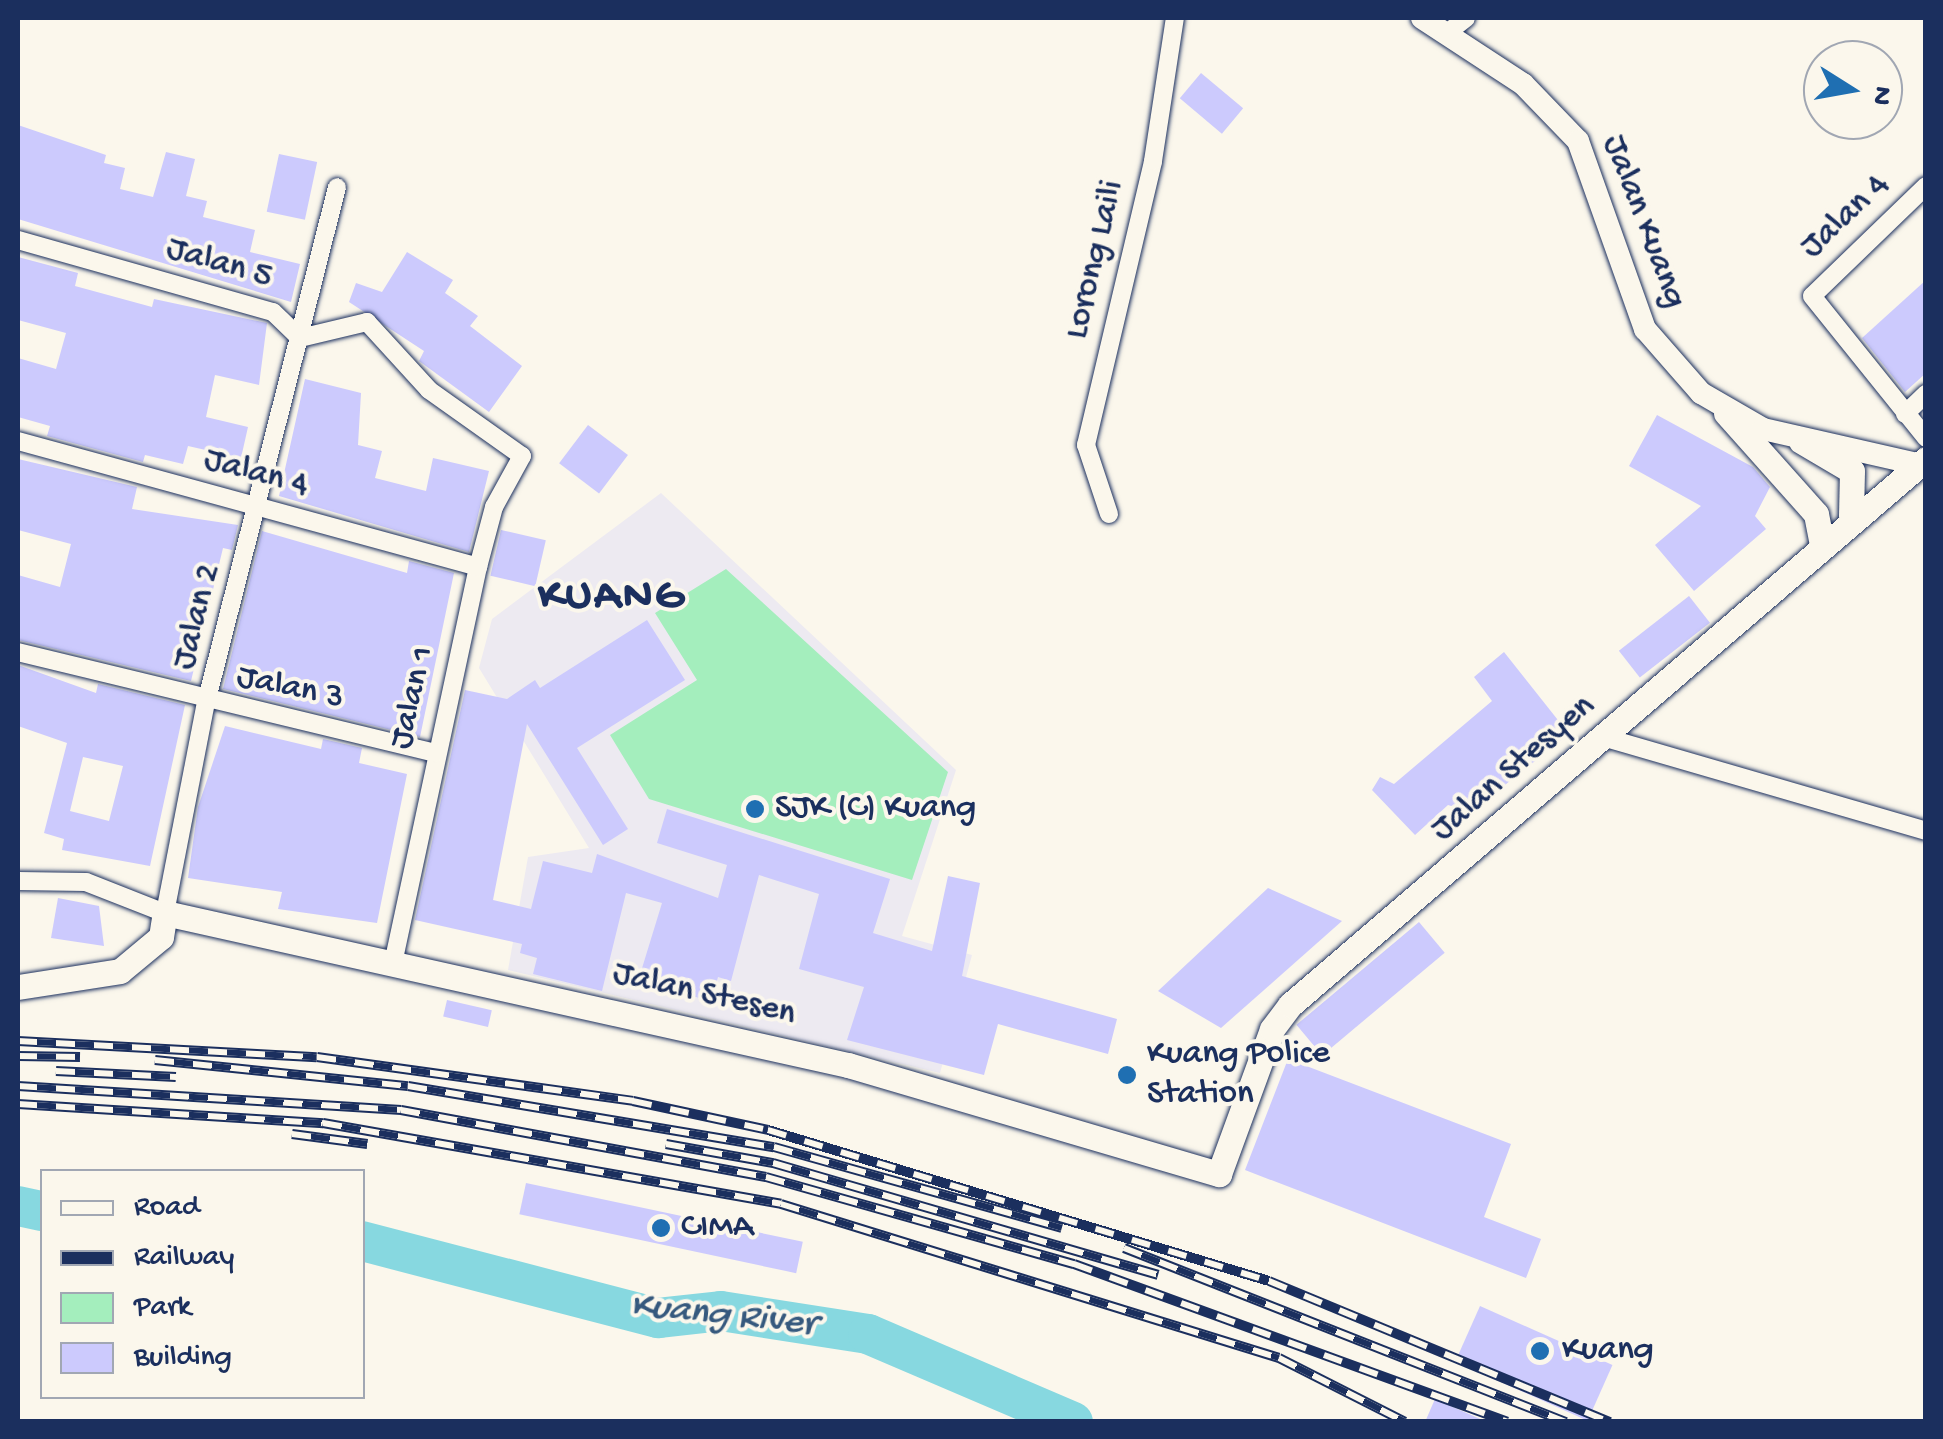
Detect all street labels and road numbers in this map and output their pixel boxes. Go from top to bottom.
street label: Jalan Kuang [1591,130,1695,314]
street label: Jalan 4 [1793,165,1899,269]
street label: Lorong Laili [1057,177,1135,343]
street label: Jalan 5 [161,229,277,299]
street label: Jalan 4 [199,440,313,508]
street label: Jalan 2 [165,560,231,674]
street label: Jalan 1 [382,643,446,753]
street label: Jalan 3 [233,657,347,721]
street label: Jalan Stesyen [1423,686,1605,852]
street label: Jalan Stesen [609,954,799,1036]

